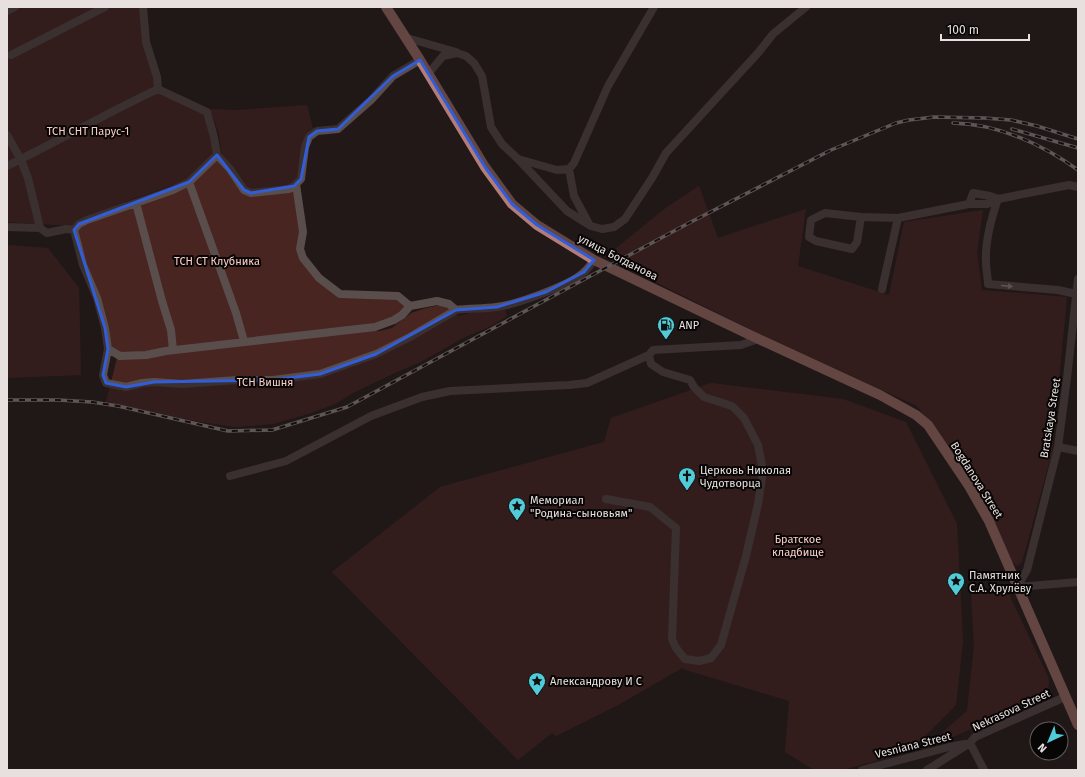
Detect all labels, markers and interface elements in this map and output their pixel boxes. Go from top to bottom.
scale bar [941,16,1029,42]
text: 100 m [947,23,979,37]
park label: ТСН СНТ Парус-1 [47,125,129,138]
street label: улица Богданова [576,232,660,283]
park label: ТСН СТ Клубника [174,255,260,268]
one-way arrow [1001,282,1013,289]
fuel station icon: ANP [656,315,676,340]
place label: ANP [679,319,700,332]
park label: ТСН Вишня [237,376,293,389]
street label: Bratskaya Street [1038,377,1063,459]
street label: Bogdanova Street [948,439,1005,521]
place label: Церковь Николая Чудотворца [700,464,791,490]
church icon: Церковь Николая Чудотворца [677,466,697,491]
place label: Мемориал "Родина-сыновьям" [530,494,632,520]
place icon: Мемориал "Родина-сыновьям" [507,496,527,521]
park label: Братское кладбище [772,533,824,559]
place label: Памятник С.А. Хрулёву [969,569,1032,595]
place icon: Памятник С.А. Хрулёву [946,571,966,596]
place icon: Александрову И С [527,671,547,696]
place label: Александрову И С [550,675,642,688]
street label: Nekrasova Street [970,687,1052,734]
north arrow [1029,721,1069,761]
street label: Vesniana Street [874,730,952,761]
text: N [1035,741,1050,755]

